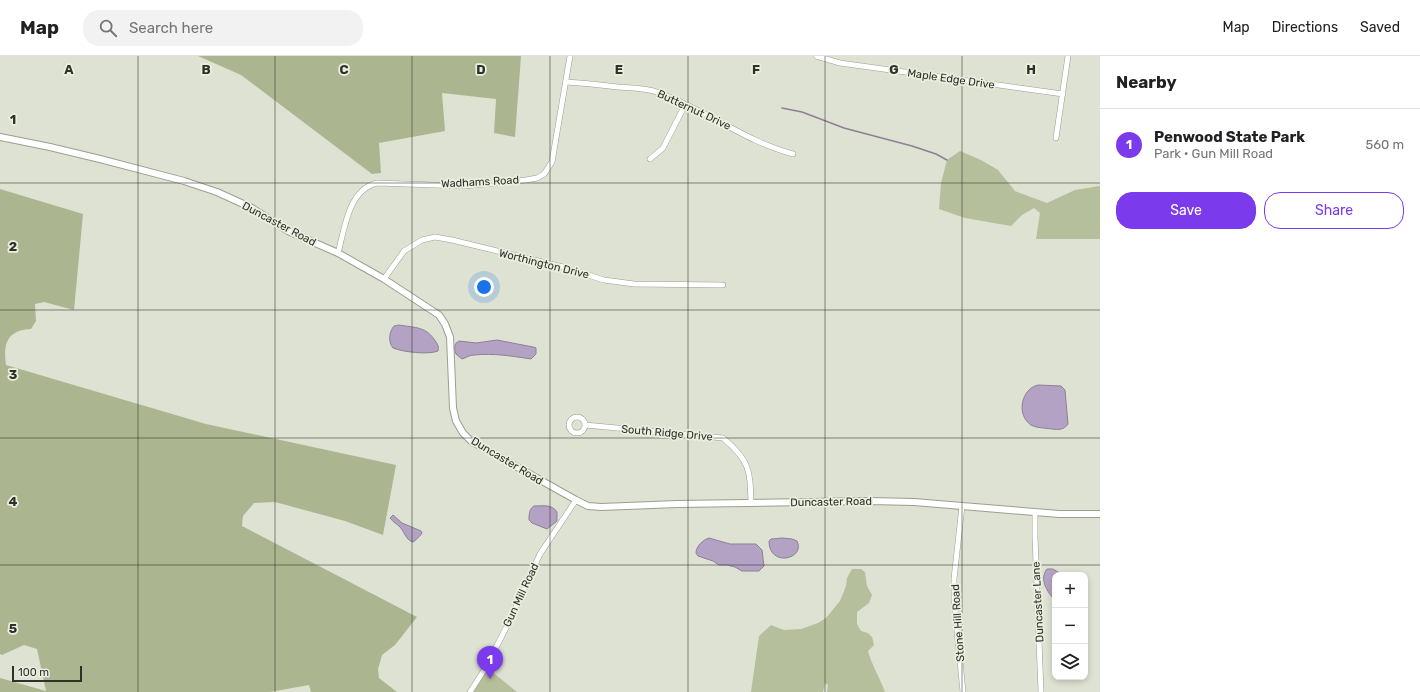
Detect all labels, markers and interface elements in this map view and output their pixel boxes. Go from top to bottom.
search box [83,10,363,46]
text: Map [20,16,59,39]
icon: search [97,17,119,39]
text: Search here [129,19,213,37]
text: Map [1223,19,1250,36]
text: Directions [1272,19,1338,36]
text: Saved [1360,19,1400,36]
text: A [64,62,74,77]
text: B [201,62,211,77]
text: C [339,62,349,77]
text: D [476,62,486,77]
text: E [615,62,623,77]
text: F [752,62,760,77]
text: G [889,62,899,77]
text: H [1026,62,1036,77]
street label: Maple Edge Drive [907,66,995,92]
text: Nearby [1116,72,1177,92]
street label: Butternut Drive [655,87,733,133]
text: 1 [10,112,16,127]
text: Penwood State Park [1154,128,1305,146]
text: 1 [1126,137,1132,152]
text: 560 m [1365,137,1404,152]
text: Park · Gun Mill Road [1154,146,1273,161]
street label: Wadhams Road [441,173,519,191]
button: Save [1116,192,1256,229]
button: Share [1264,192,1404,229]
street label: Duncaster Road [240,199,318,249]
text: 2 [9,239,17,254]
street label: Worthington Drive [498,247,590,281]
your location [474,277,494,297]
text: 3 [9,367,18,382]
street label: South Ridge Drive [621,423,713,443]
street label: Duncaster Road [469,434,545,488]
text: 4 [9,494,18,509]
street label: Duncaster Road [790,495,872,509]
street label: Gun Mill Road [501,561,541,629]
street label: Duncaster Lane [1029,561,1047,643]
map controls [1052,572,1088,680]
button: + [1052,572,1088,608]
street label: Stone Hill Road [949,584,967,662]
button: − [1052,608,1088,644]
text: 5 [9,621,17,636]
button: layers [1052,644,1088,680]
pin: 1 [477,646,503,679]
scale bar [12,664,82,683]
text: 100 m [18,666,49,679]

